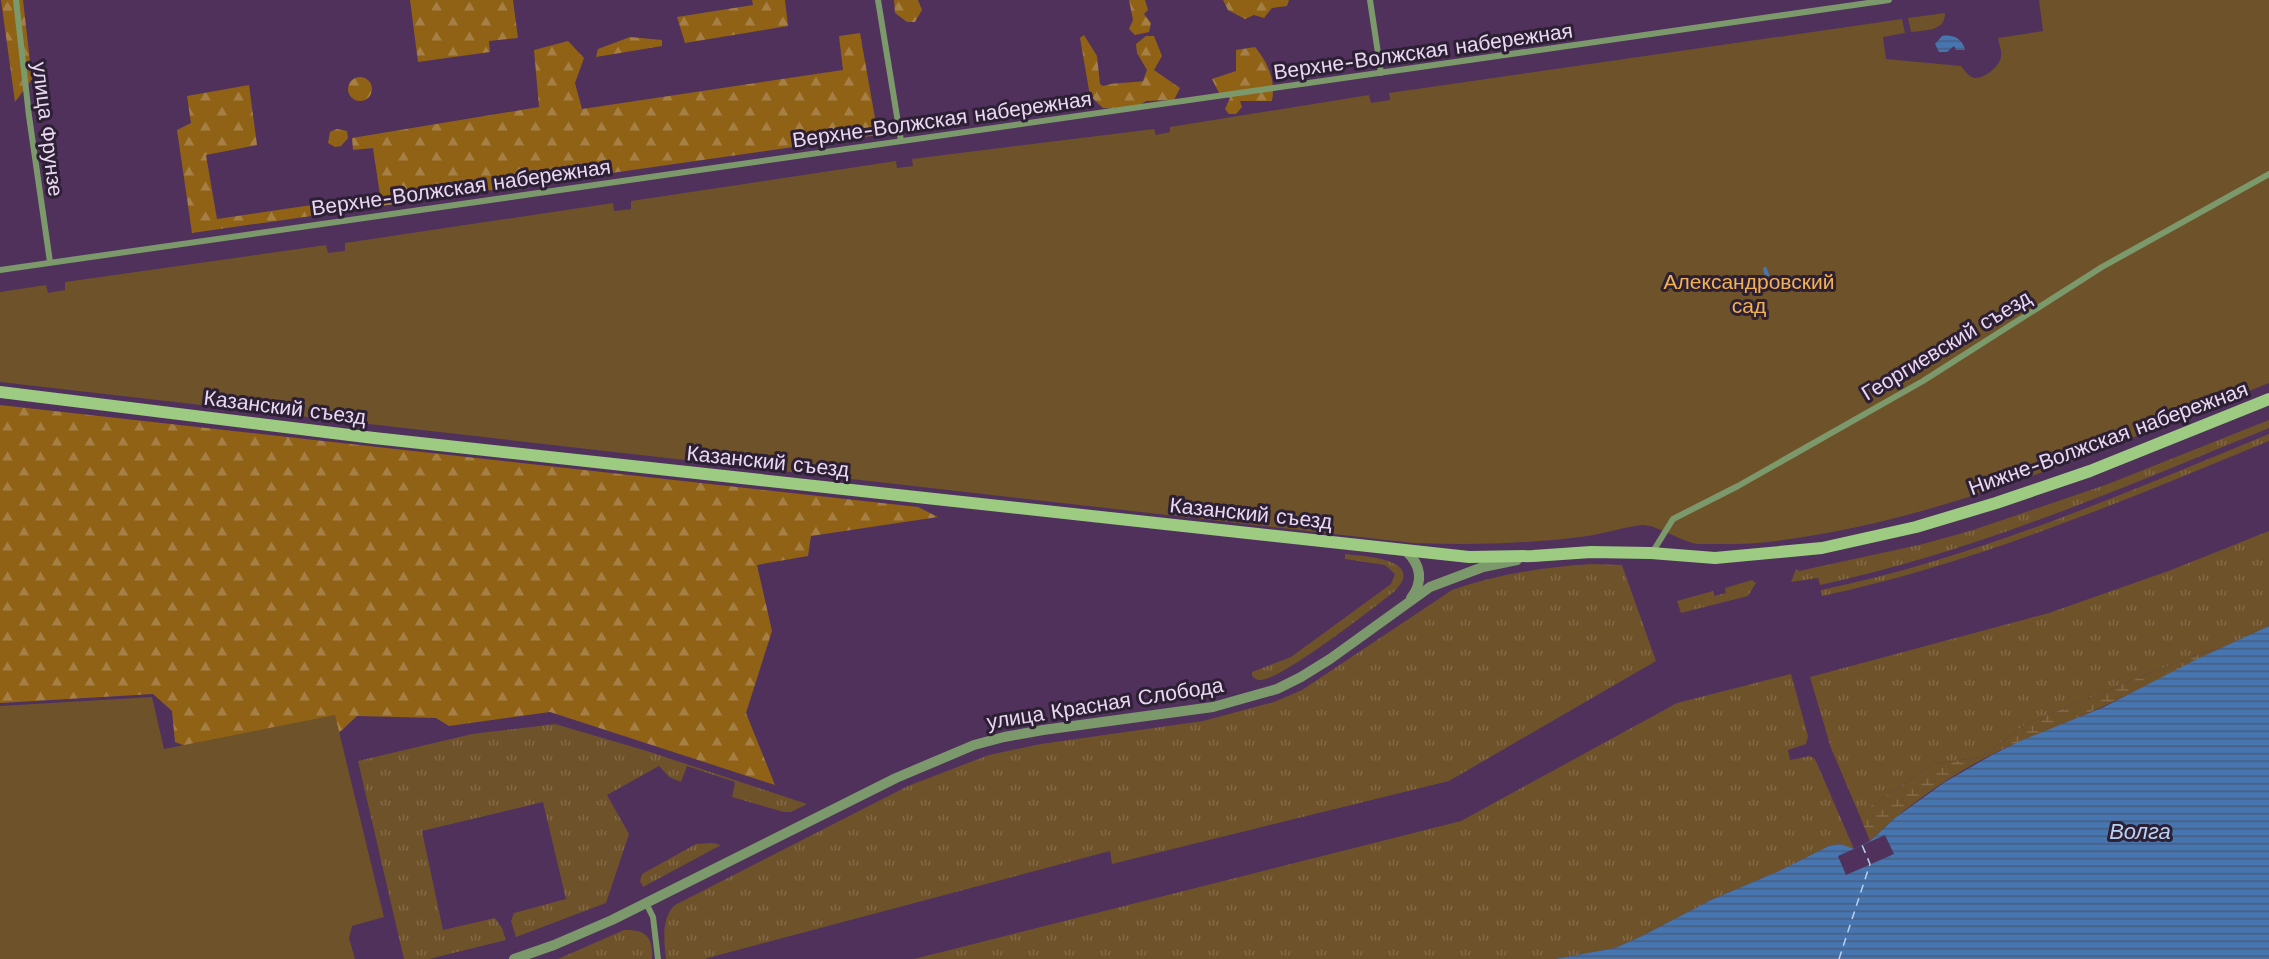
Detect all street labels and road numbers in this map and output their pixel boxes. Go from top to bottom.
street label: Верхне-Волжская набережная [1272,18,1574,84]
street label: улица Фрунзе [27,60,69,198]
street label: Верхне-Волжская набережная [791,86,1093,152]
street label: Верхне-Волжская набережная [310,154,612,220]
street label: Георгиевский съезд [1857,284,2035,406]
street label: Нижне-Волжская набережная [1965,376,2251,500]
street label: Казанский съезд [203,385,367,429]
street label: Казанский съезд [686,440,850,482]
street label: Казанский съезд [1169,492,1333,534]
street label: улица Красная Слобода [985,672,1225,734]

